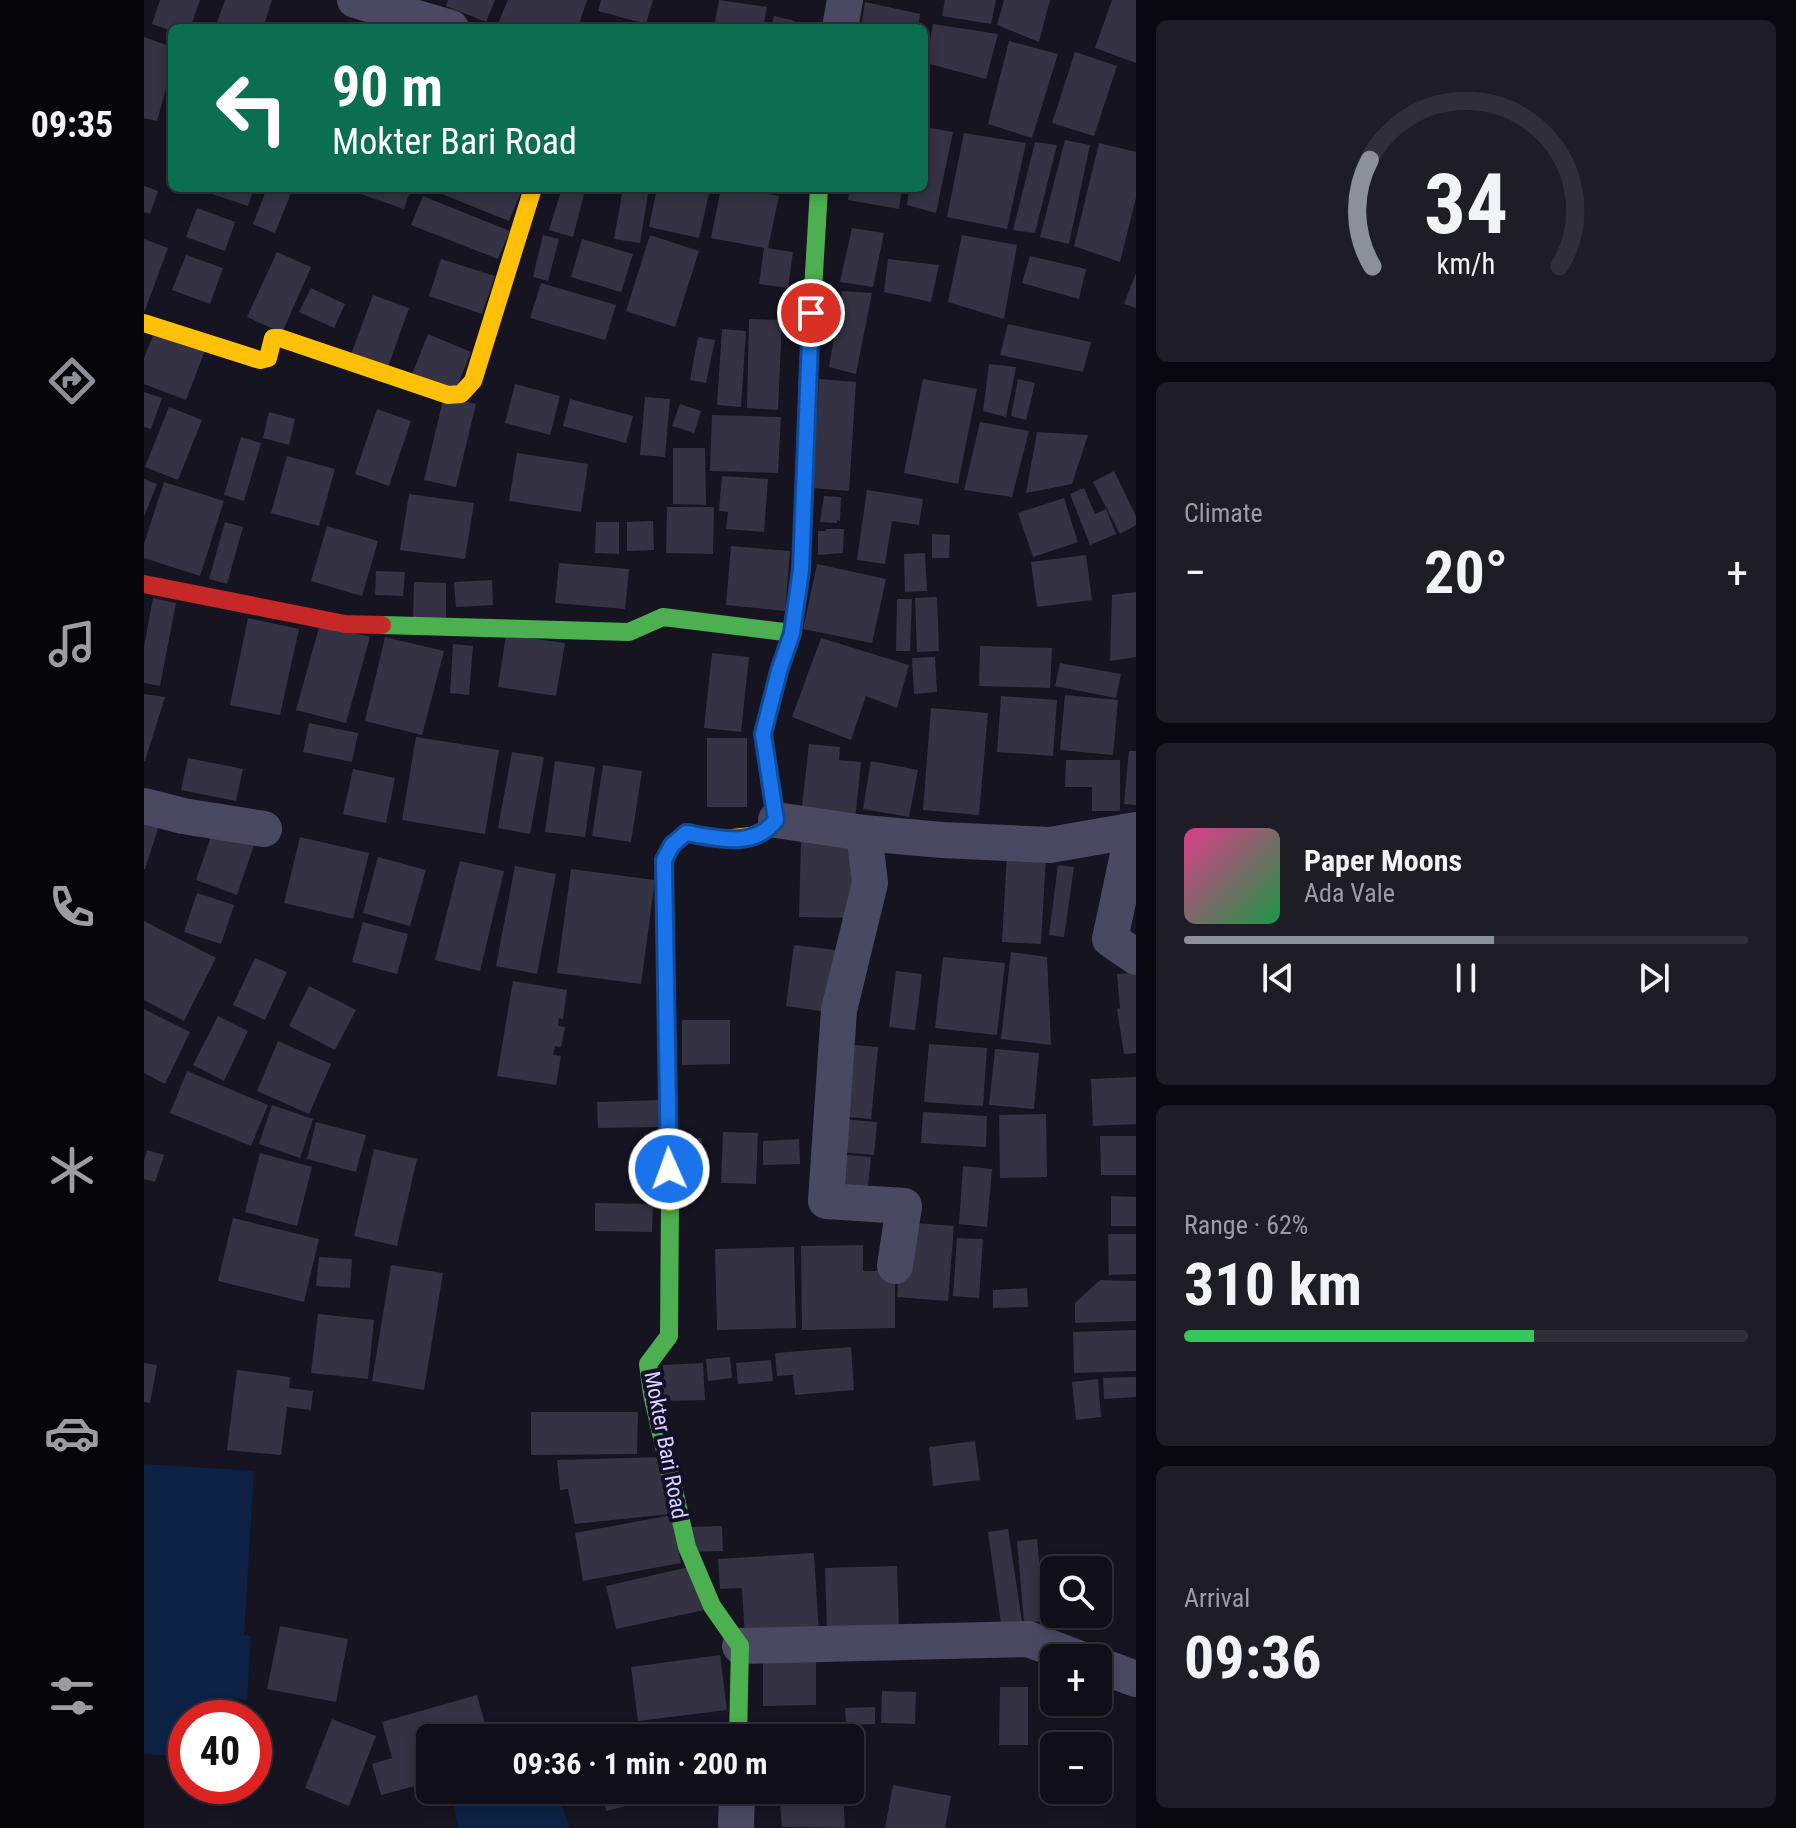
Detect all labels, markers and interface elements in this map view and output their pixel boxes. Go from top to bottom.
text: 90 m [332,54,443,120]
icon: left [200,56,304,160]
text: 09:35 [31,104,113,146]
text: Mokter Bari Road [332,121,577,163]
text: 34 [1424,155,1508,252]
text: km/h [1437,247,1495,281]
pin [777,279,845,347]
icon: arrive [789,291,833,335]
icon: directions [44,353,100,409]
text: Climate [1184,498,1263,528]
text: 20° [1424,537,1508,608]
text: − [1184,547,1206,599]
text: + [1726,547,1748,599]
icon: music [44,616,100,672]
text: Paper Moons [1304,843,1462,878]
text: Ada Vale [1304,878,1395,908]
icon: phone [44,879,100,935]
icon: previous [1256,956,1300,1000]
icon: pause [1444,956,1488,1000]
icon: next [1632,956,1676,1000]
position arrow [627,1127,711,1211]
icon: climate [44,1142,100,1198]
text: Range · 62% [1184,1210,1308,1240]
text: 310 km [1184,1249,1362,1320]
street label: Mokter Bari Road [639,1369,693,1521]
icon: car [44,1405,100,1461]
map controls [1040,1556,1112,1804]
button: search [1040,1556,1112,1628]
text: Arrival [1184,1583,1250,1613]
text: 09:36 [1184,1622,1322,1693]
button: + [1040,1644,1112,1716]
icon: filters [44,1668,100,1724]
speed limit sign: 40 [168,1700,272,1804]
button: − [1040,1732,1112,1804]
text: 09:36 · 1 min · 200 m [513,1746,767,1781]

